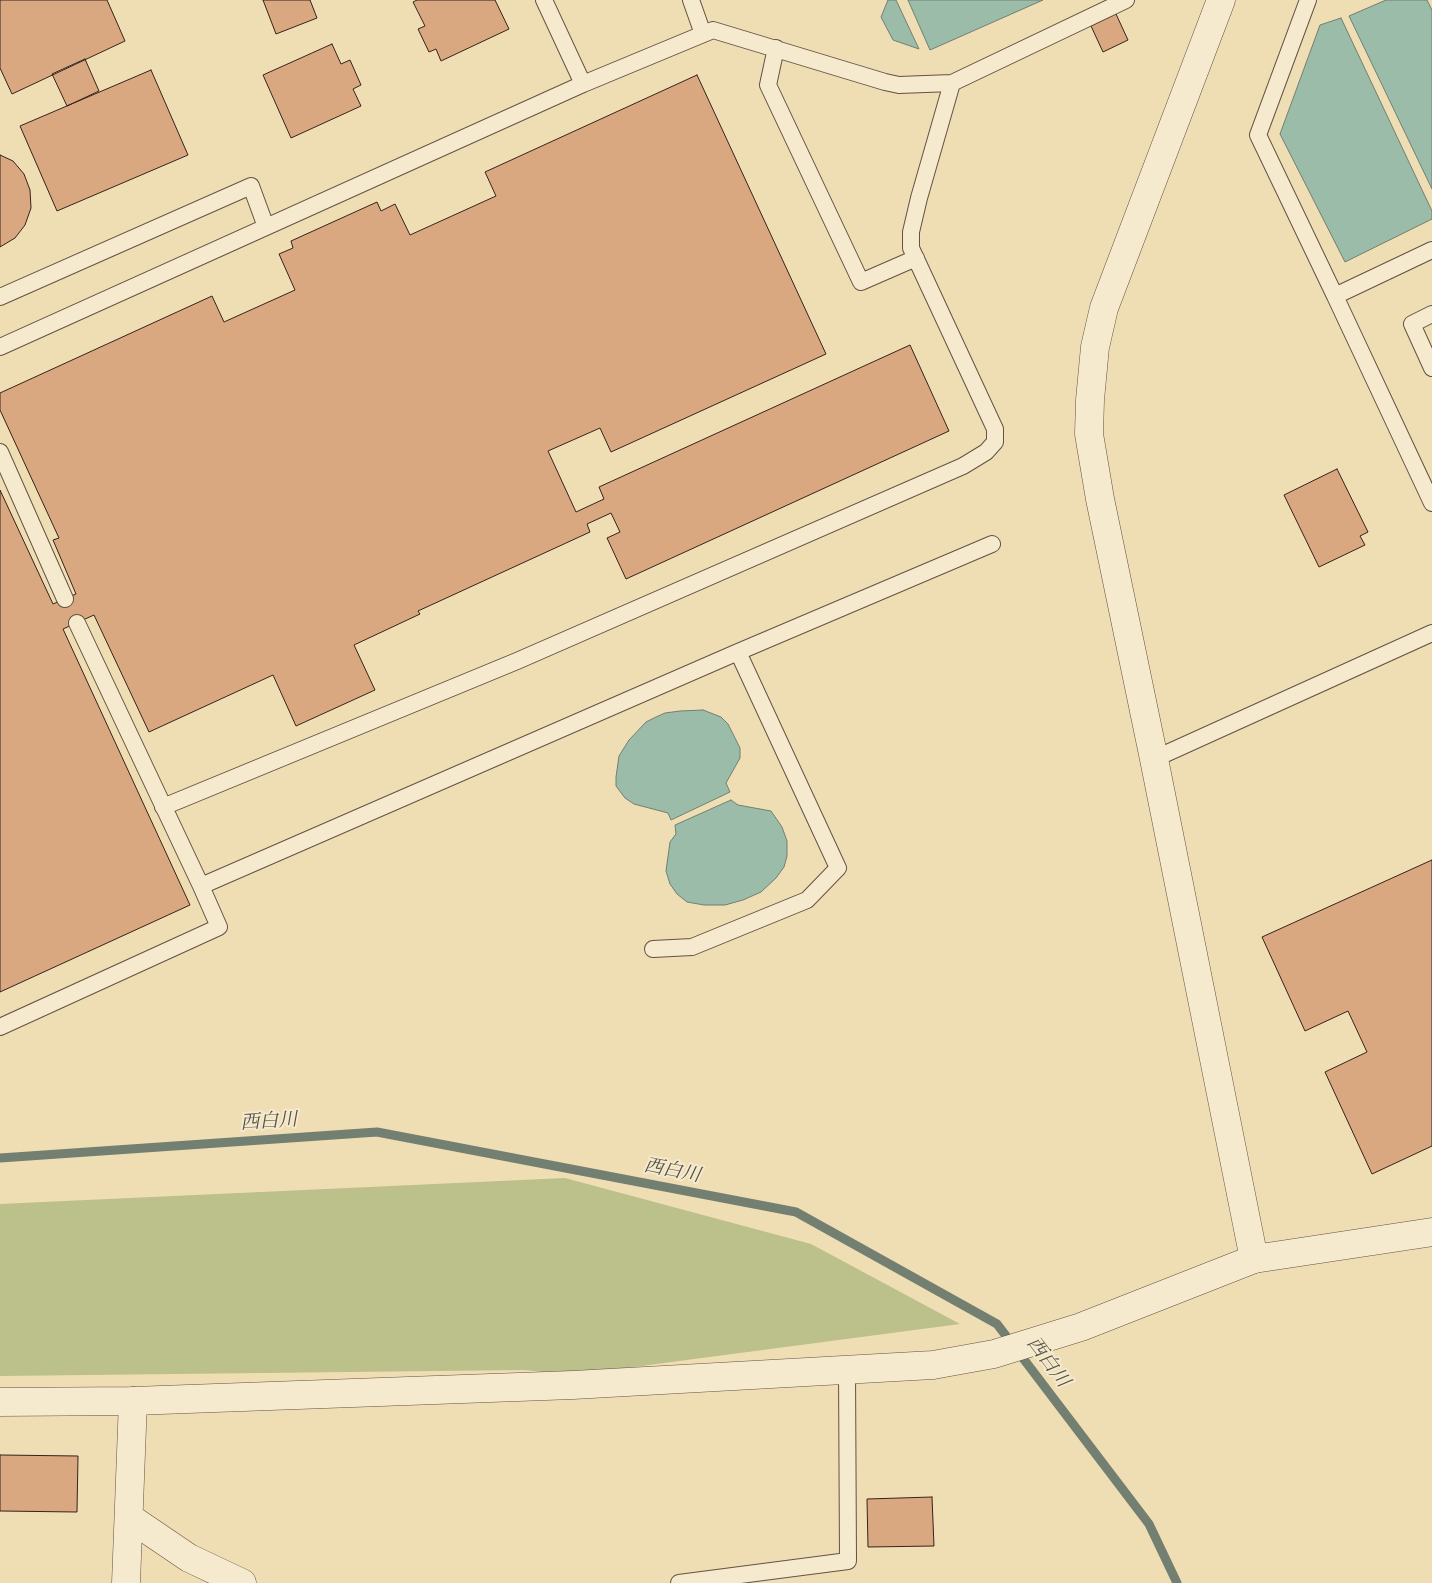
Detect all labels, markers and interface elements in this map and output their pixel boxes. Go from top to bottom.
water label: 西白川 [240,1110,298,1136]
water label: 西白川 [642,1155,702,1189]
water label: 西白川 [1021,1333,1073,1393]

